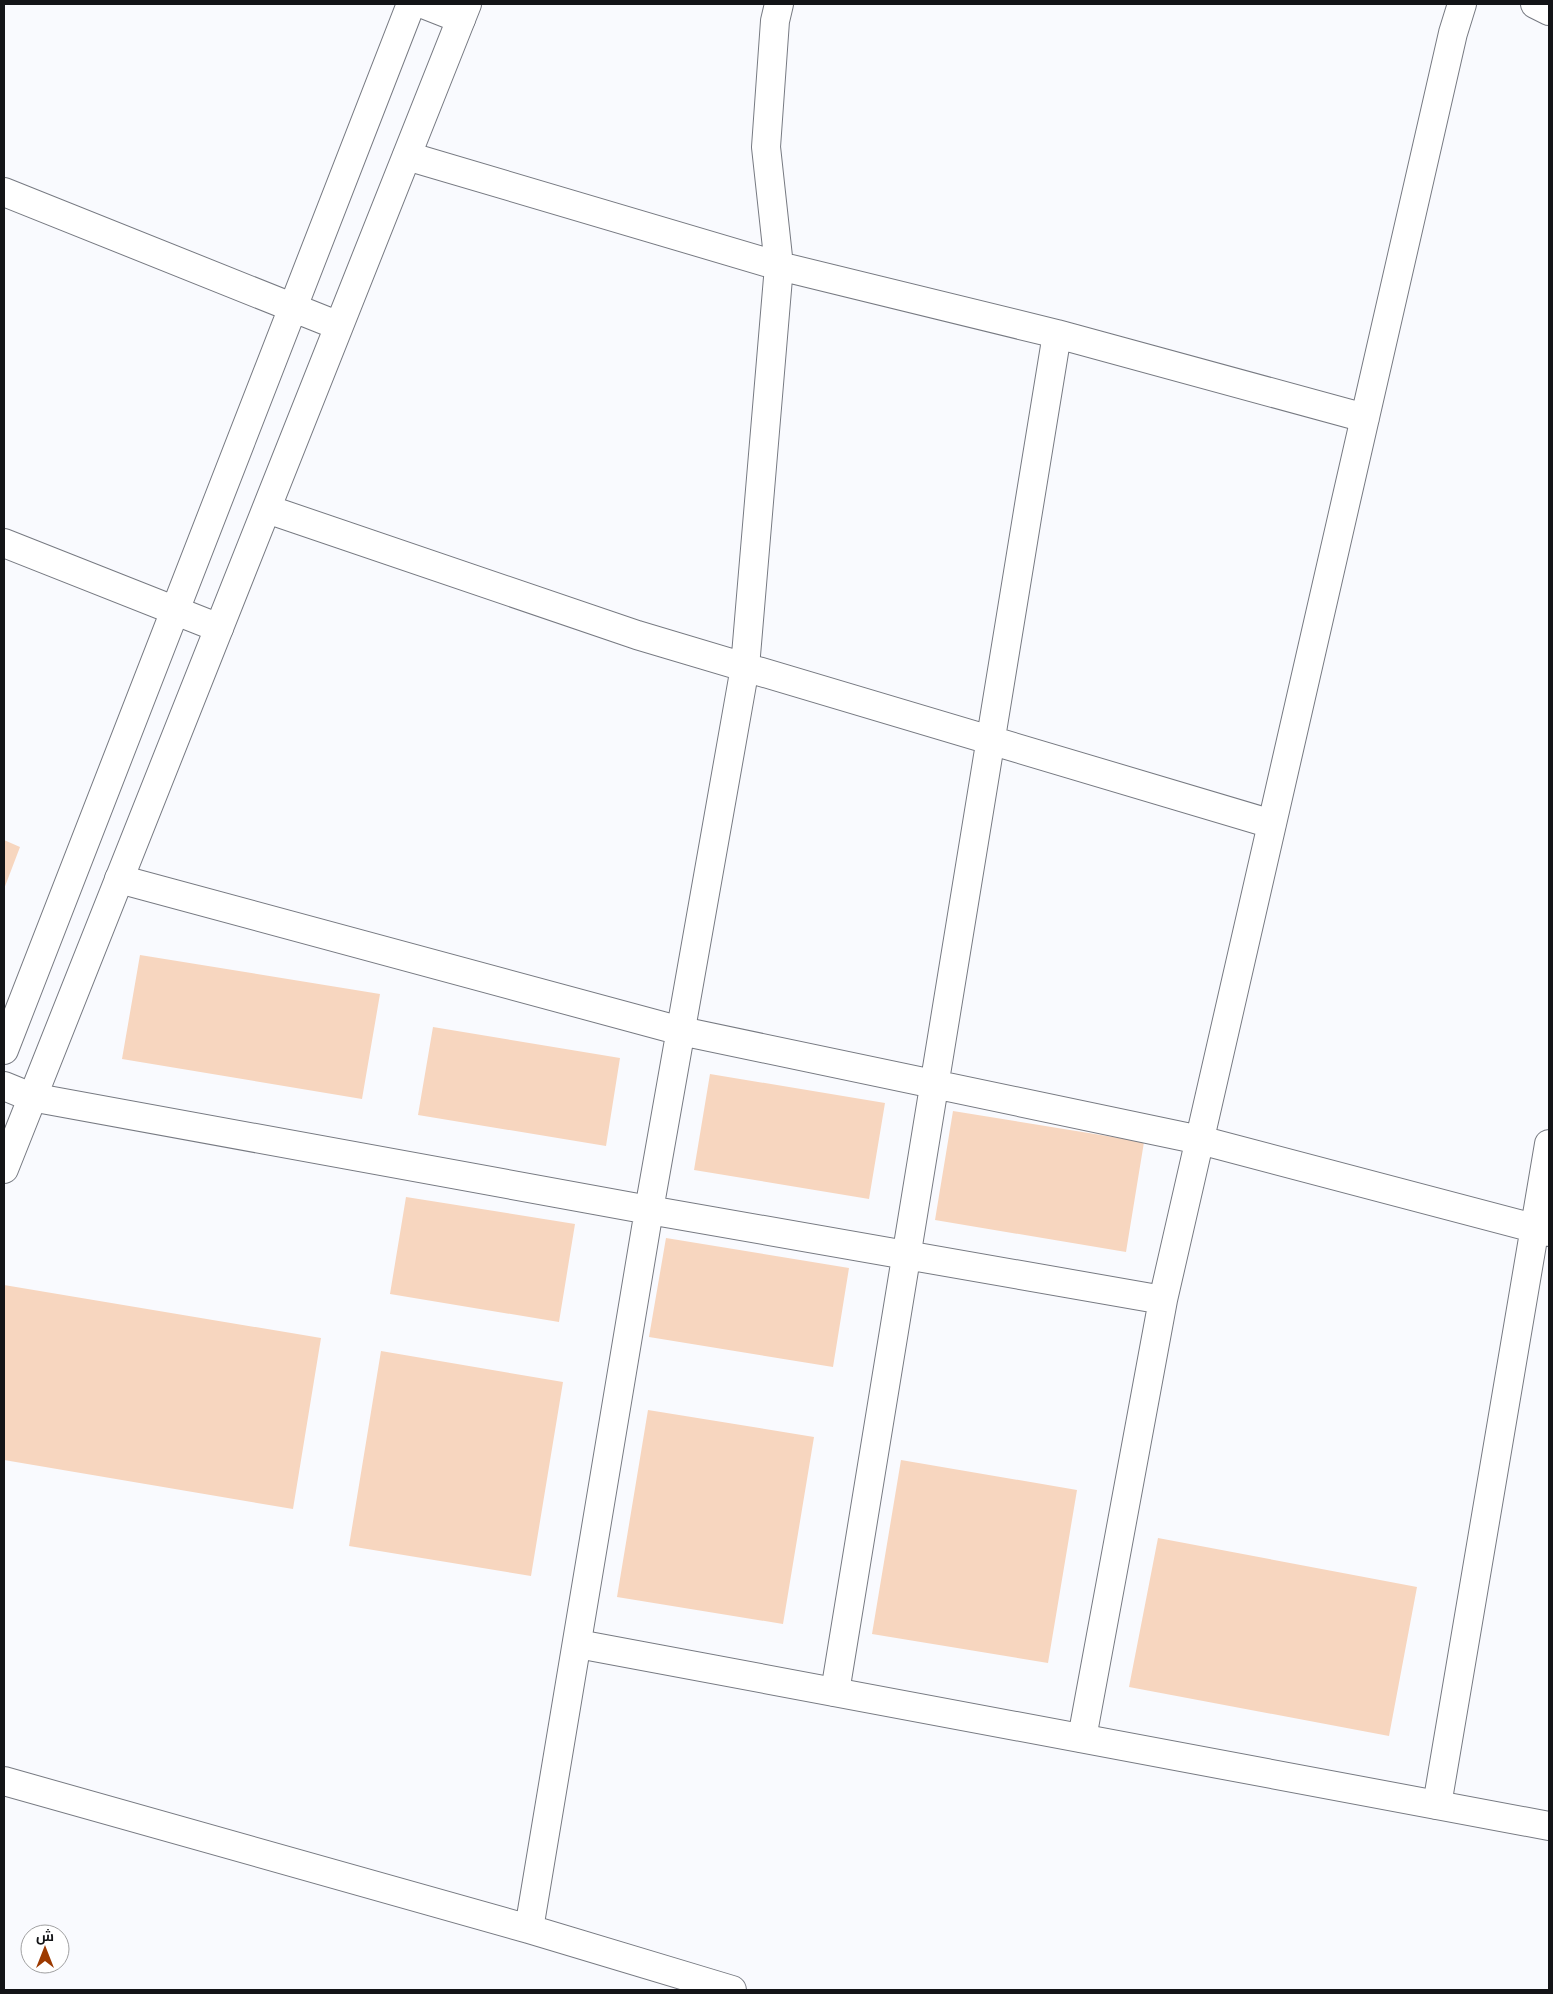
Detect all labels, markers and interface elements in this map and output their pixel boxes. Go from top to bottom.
north arrow [20,1924,70,1974]
text: ش [36,1928,54,1945]

